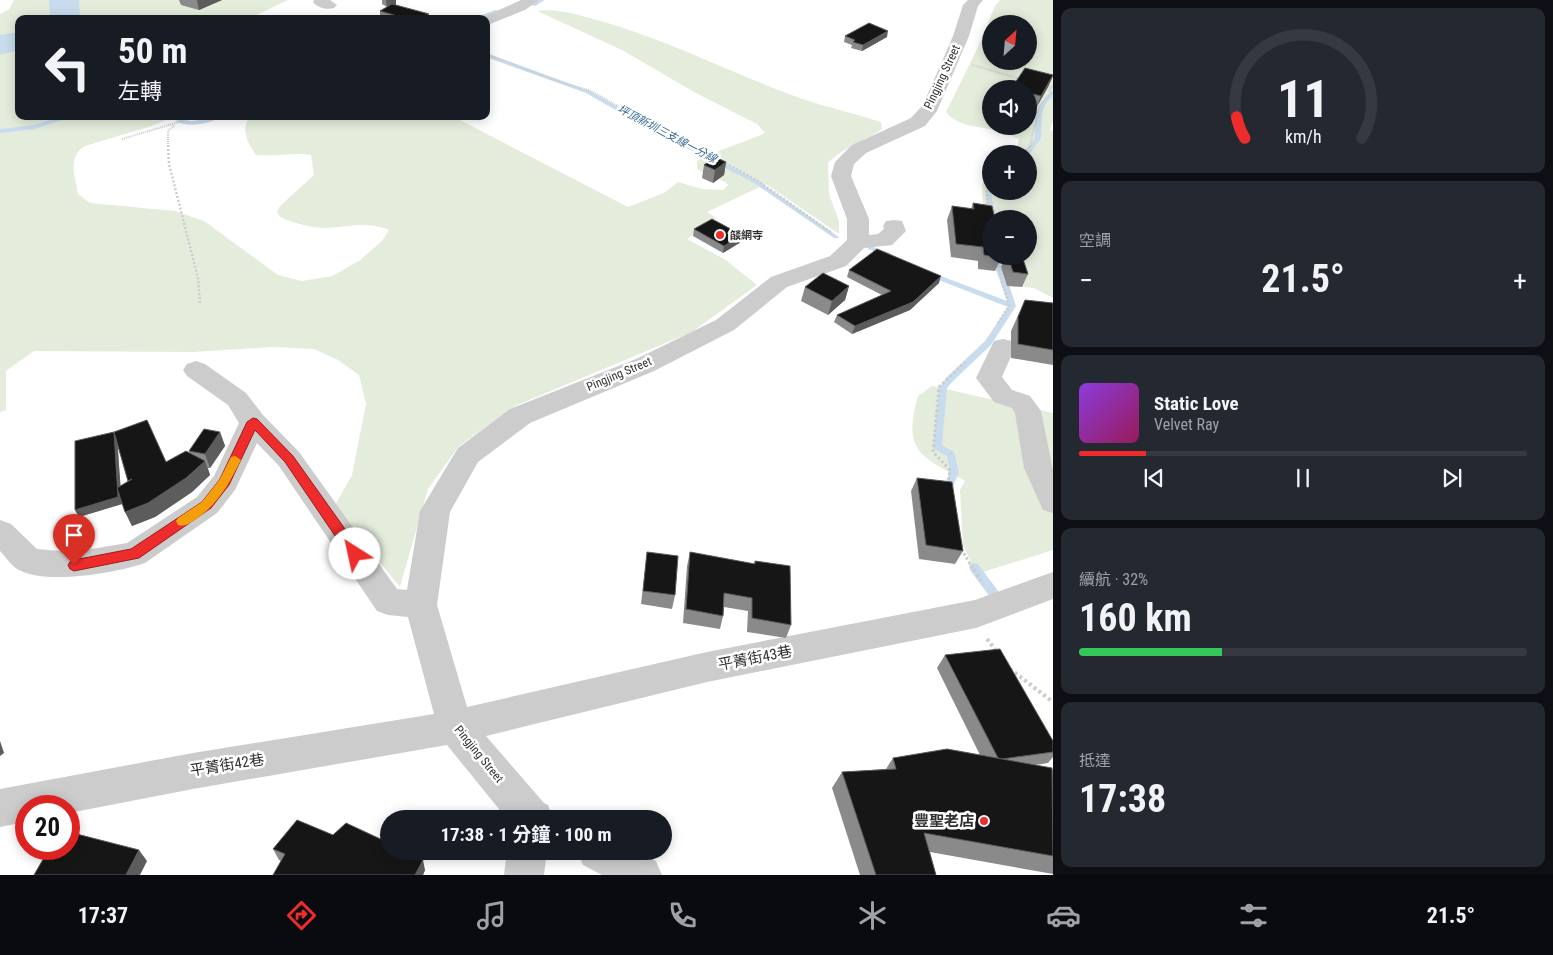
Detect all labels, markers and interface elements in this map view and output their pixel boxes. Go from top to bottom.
north arrow [982,15,1038,70]
map controls [982,15,1037,265]
text: 50 m [118,31,187,72]
icon: left [35,35,100,100]
street label: Pingjing Street [921,42,963,111]
text: 11 [1277,69,1329,130]
text: 左轉 [118,79,162,104]
button: sound [982,80,1037,135]
water label: 坪頂新圳三支線一分線 [615,102,720,166]
text: km/h [1285,126,1321,147]
button: + [982,145,1037,200]
button: − [982,210,1037,265]
marker: 燄網寺 [714,229,726,241]
place label: 燄網寺 [730,229,763,242]
text: 空調 [1079,231,1111,250]
text: 21.5° [1261,257,1345,301]
text: − [1079,264,1093,297]
text: + [1513,264,1527,297]
street label: Pingjing Street [584,354,654,394]
text: Static Love [1154,392,1239,415]
text: Velvet Ray [1154,415,1219,434]
icon: previous [1140,464,1168,492]
icon: pause [1289,464,1317,492]
icon: next [1438,464,1466,492]
pin [53,514,95,565]
icon: arrive [60,521,88,549]
position arrow [328,527,380,579]
text: 續航 · 32% [1079,570,1148,589]
text: 160 km [1079,596,1192,640]
street label: 平菁街43巷 [717,642,793,674]
street label: Pingjing Street [452,723,506,786]
street label: 平菁街42巷 [189,750,265,780]
text: 抵達 [1079,751,1111,770]
text: 17:38 [1079,777,1166,821]
speed limit sign: 20 [15,795,80,860]
place label: 豐聖老店 [914,812,974,830]
marker: 豐聖老店 [978,815,990,827]
text: 17:38 · 1 分鐘 · 100 m [440,823,612,846]
icon: directions [284,898,319,933]
icon: music [474,898,509,933]
icon: phone [665,898,700,933]
icon: climate [855,898,890,933]
icon: car [1046,898,1081,933]
icon: filters [1236,898,1271,933]
text: 17:37 [78,903,128,928]
text: 21.5° [1427,903,1475,928]

